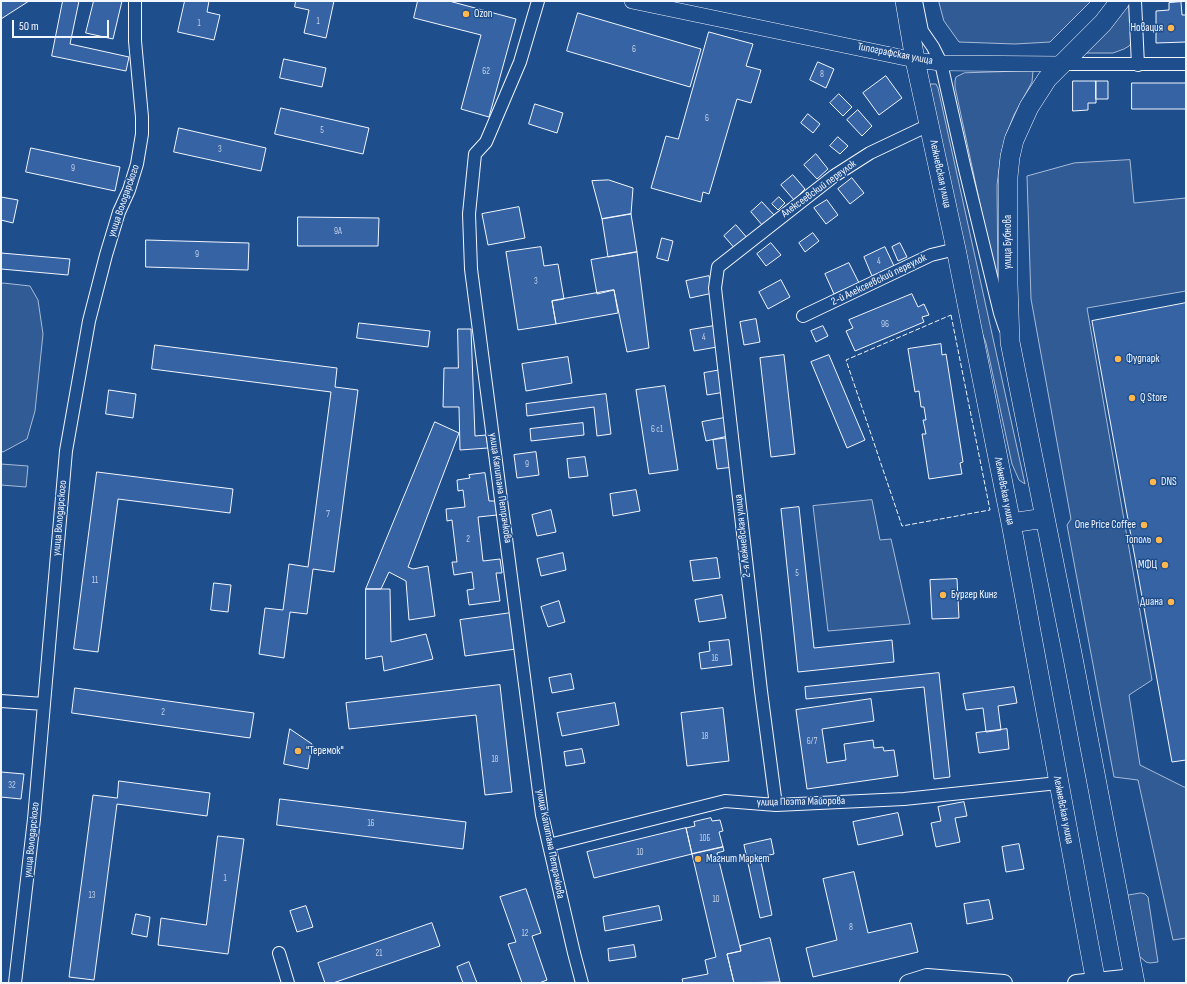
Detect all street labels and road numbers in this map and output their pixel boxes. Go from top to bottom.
street label: Типографская улица [856,40,934,68]
street label: Лежневская улица [926,139,954,209]
street label: Алексеевский переулок [779,157,859,221]
street label: улица Володарского [105,163,143,239]
street label: улица Бубнова [1001,215,1015,269]
street label: 2-й Алексеевский переулок [829,251,929,309]
street label: улица Капитана Петрачкова [486,432,514,544]
street label: Лежневская улица [991,456,1017,526]
street label: улица Володарского [50,480,70,556]
street label: 2-я Лежневская улица [732,494,754,578]
street label: Лежневская улица [1050,775,1076,845]
street label: улица Капитана Петрачкова [533,788,567,900]
street label: улица Поэта Майорова [757,795,845,809]
street label: улица Володарского [21,801,43,879]

